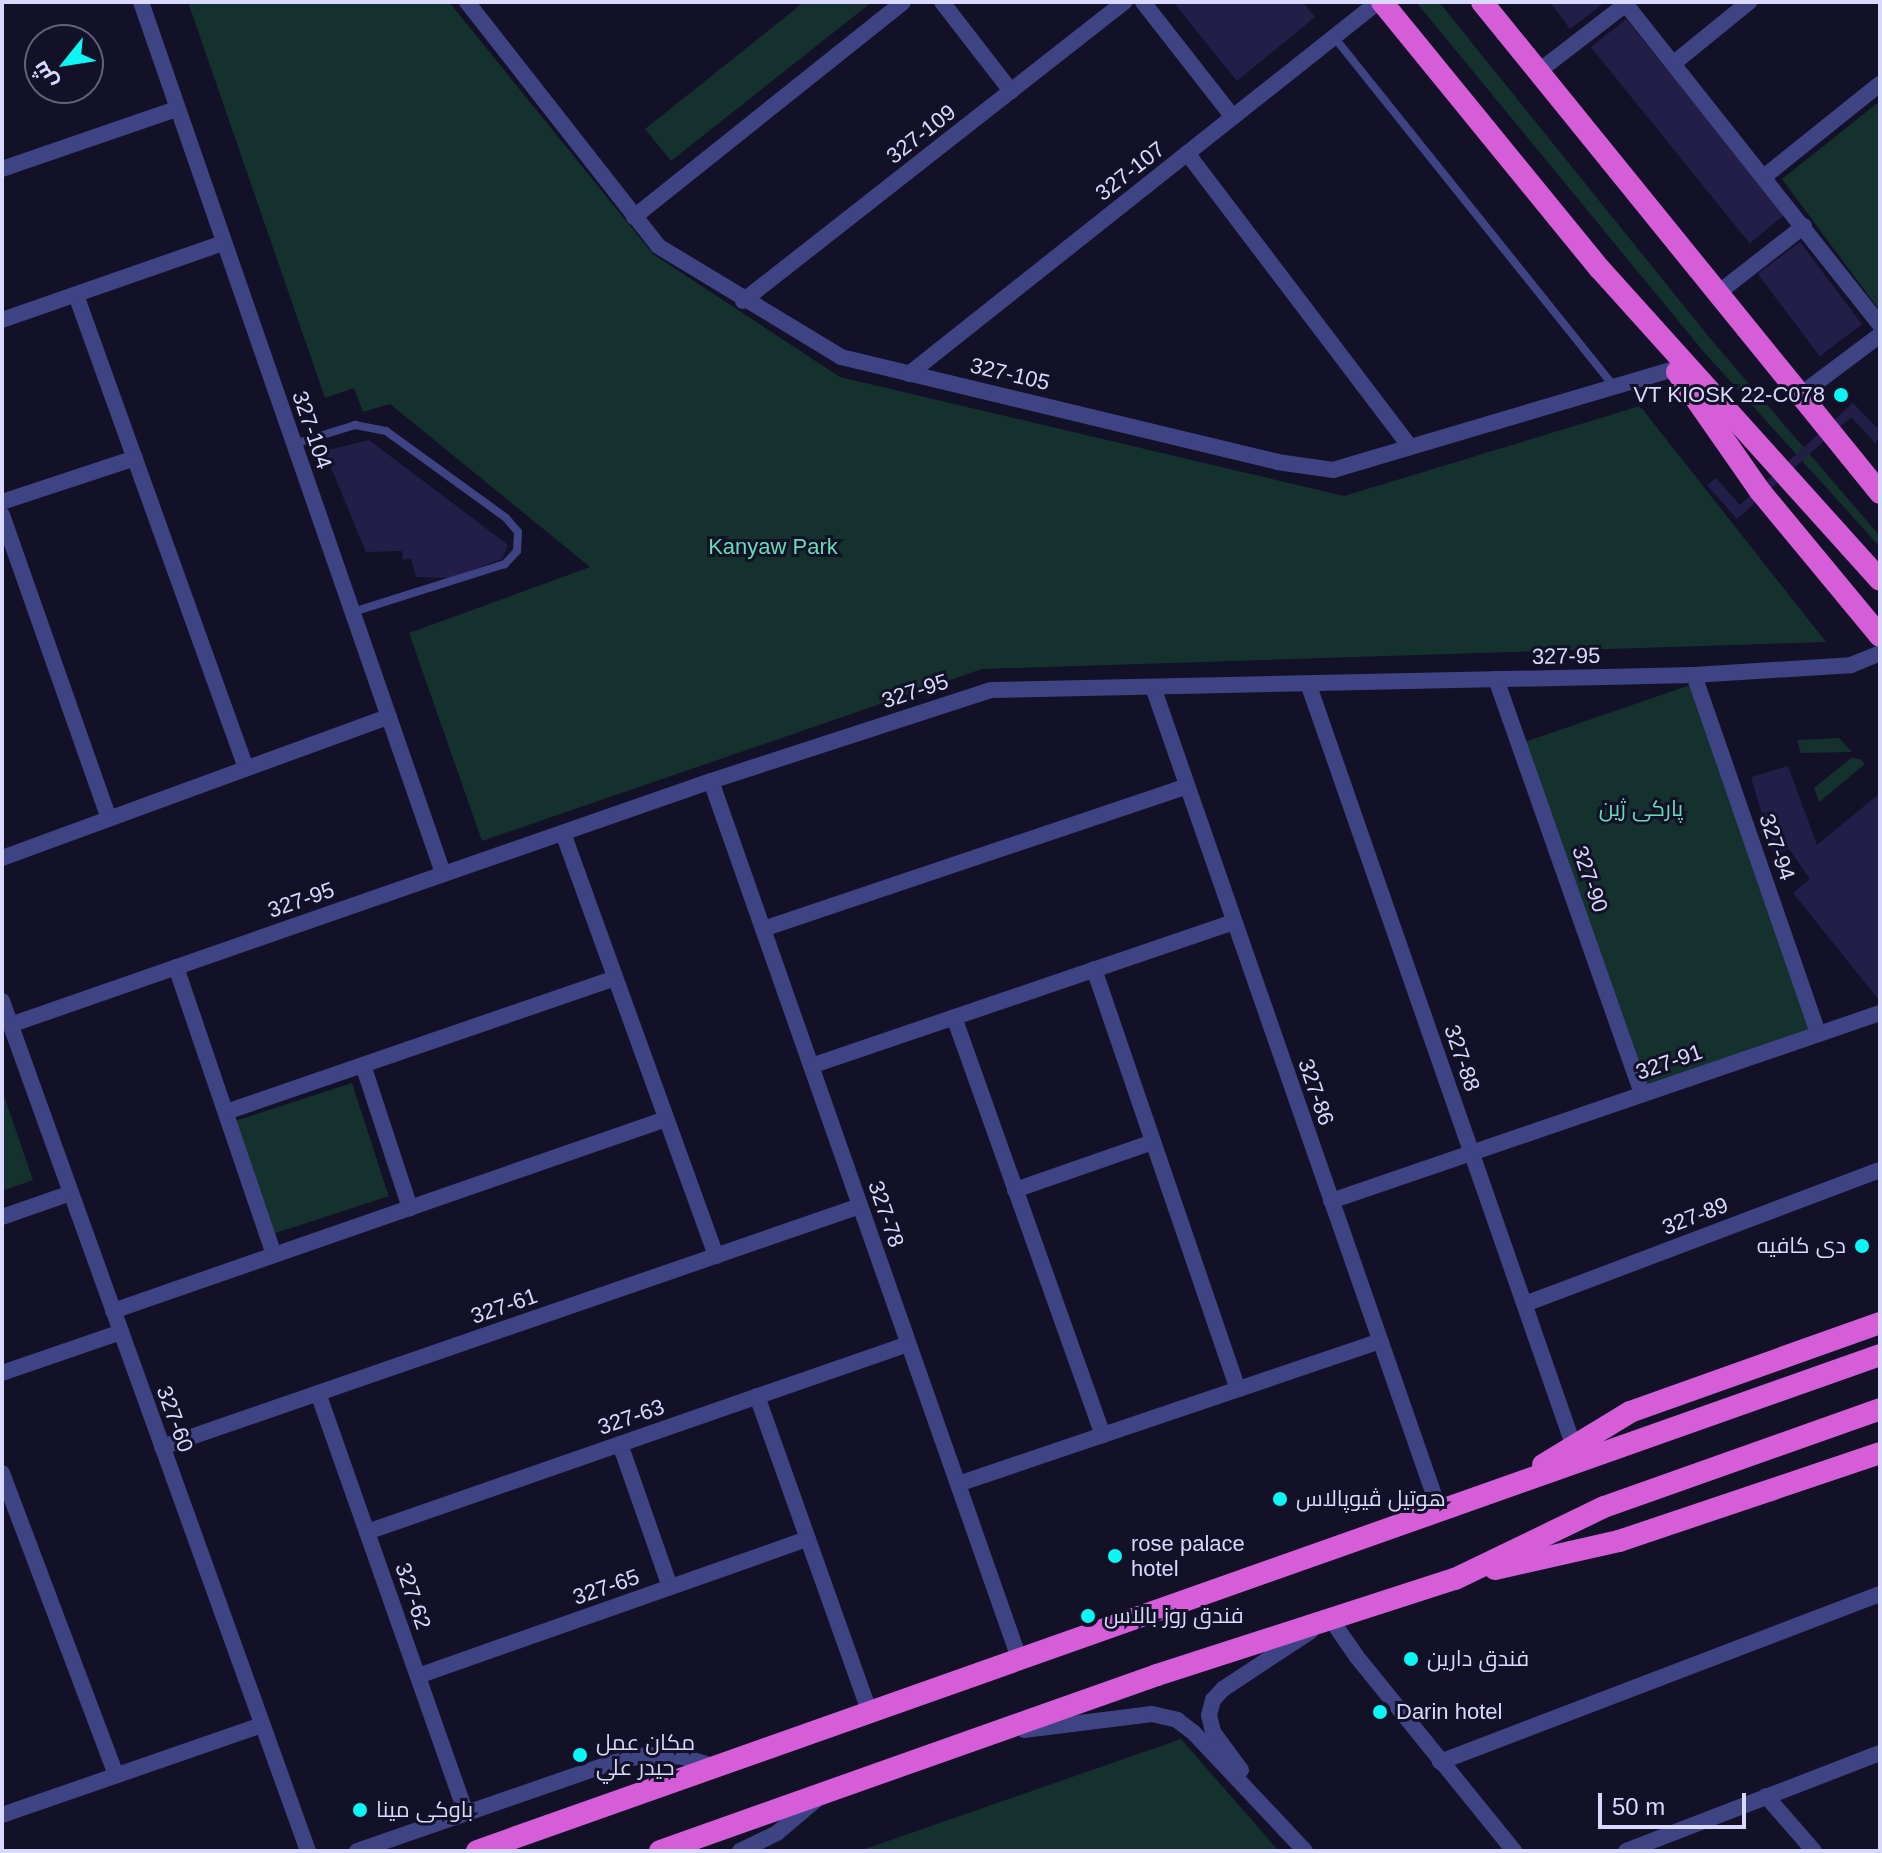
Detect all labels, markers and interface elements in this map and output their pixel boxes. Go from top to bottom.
north arrow [24,24,104,104]
text: ش [27,57,62,94]
street label: 327-109 [881,99,961,169]
street label: 327-107 [1090,136,1170,206]
street label: 327-105 [968,352,1052,396]
place label: VT KIOSK 22-C078 [1633,382,1825,408]
marker: VT KIOSK 22-C078 [1832,386,1850,404]
street label: 327-104 [286,388,338,472]
park label: Kanyaw Park [708,534,838,560]
street label: 327-95 [1532,642,1600,670]
street label: 327-95 [878,668,952,714]
park label: پارکی ژین [1599,796,1683,822]
street label: 327-94 [1753,810,1801,884]
street label: 327-90 [1566,842,1614,916]
street label: 327-95 [264,876,338,924]
street label: 327-88 [1438,1021,1486,1095]
street label: 327-91 [1632,1038,1706,1086]
street label: 327-86 [1292,1055,1340,1129]
street label: 327-78 [862,1177,910,1251]
street label: 327-89 [1658,1191,1732,1241]
place label: دى كافيه [1757,1233,1846,1259]
marker: دى كافيه [1853,1237,1871,1255]
street label: 327-61 [467,1282,541,1330]
street label: 327-60 [151,1382,199,1456]
street label: 327-63 [594,1393,668,1441]
place label: هوتیل ڤیوپالاس [1296,1486,1446,1512]
marker: هوتیل ڤیوپالاس [1271,1490,1289,1508]
place label: rose palace hotel [1131,1530,1245,1582]
marker: rose palace hotel [1106,1547,1124,1565]
street label: 327-62 [389,1559,437,1633]
street label: 327-65 [569,1563,643,1611]
place label: فندق روز بالاس [1104,1603,1244,1629]
marker: فندق روز بالاس [1079,1607,1097,1625]
place label: فندق دارين [1427,1646,1529,1672]
marker: فندق دارين [1402,1650,1420,1668]
place label: Darin hotel [1396,1699,1502,1725]
marker: Darin hotel [1371,1703,1389,1721]
place label: مكان عمل حيدر علي [596,1729,695,1780]
marker: مكان عمل حيدر علي [571,1746,589,1764]
scale bar [1602,1777,1750,1827]
text: 50 m [1612,1793,1665,1820]
place label: باوکی مینا [376,1797,473,1823]
marker: باوکی مینا [351,1801,369,1819]

